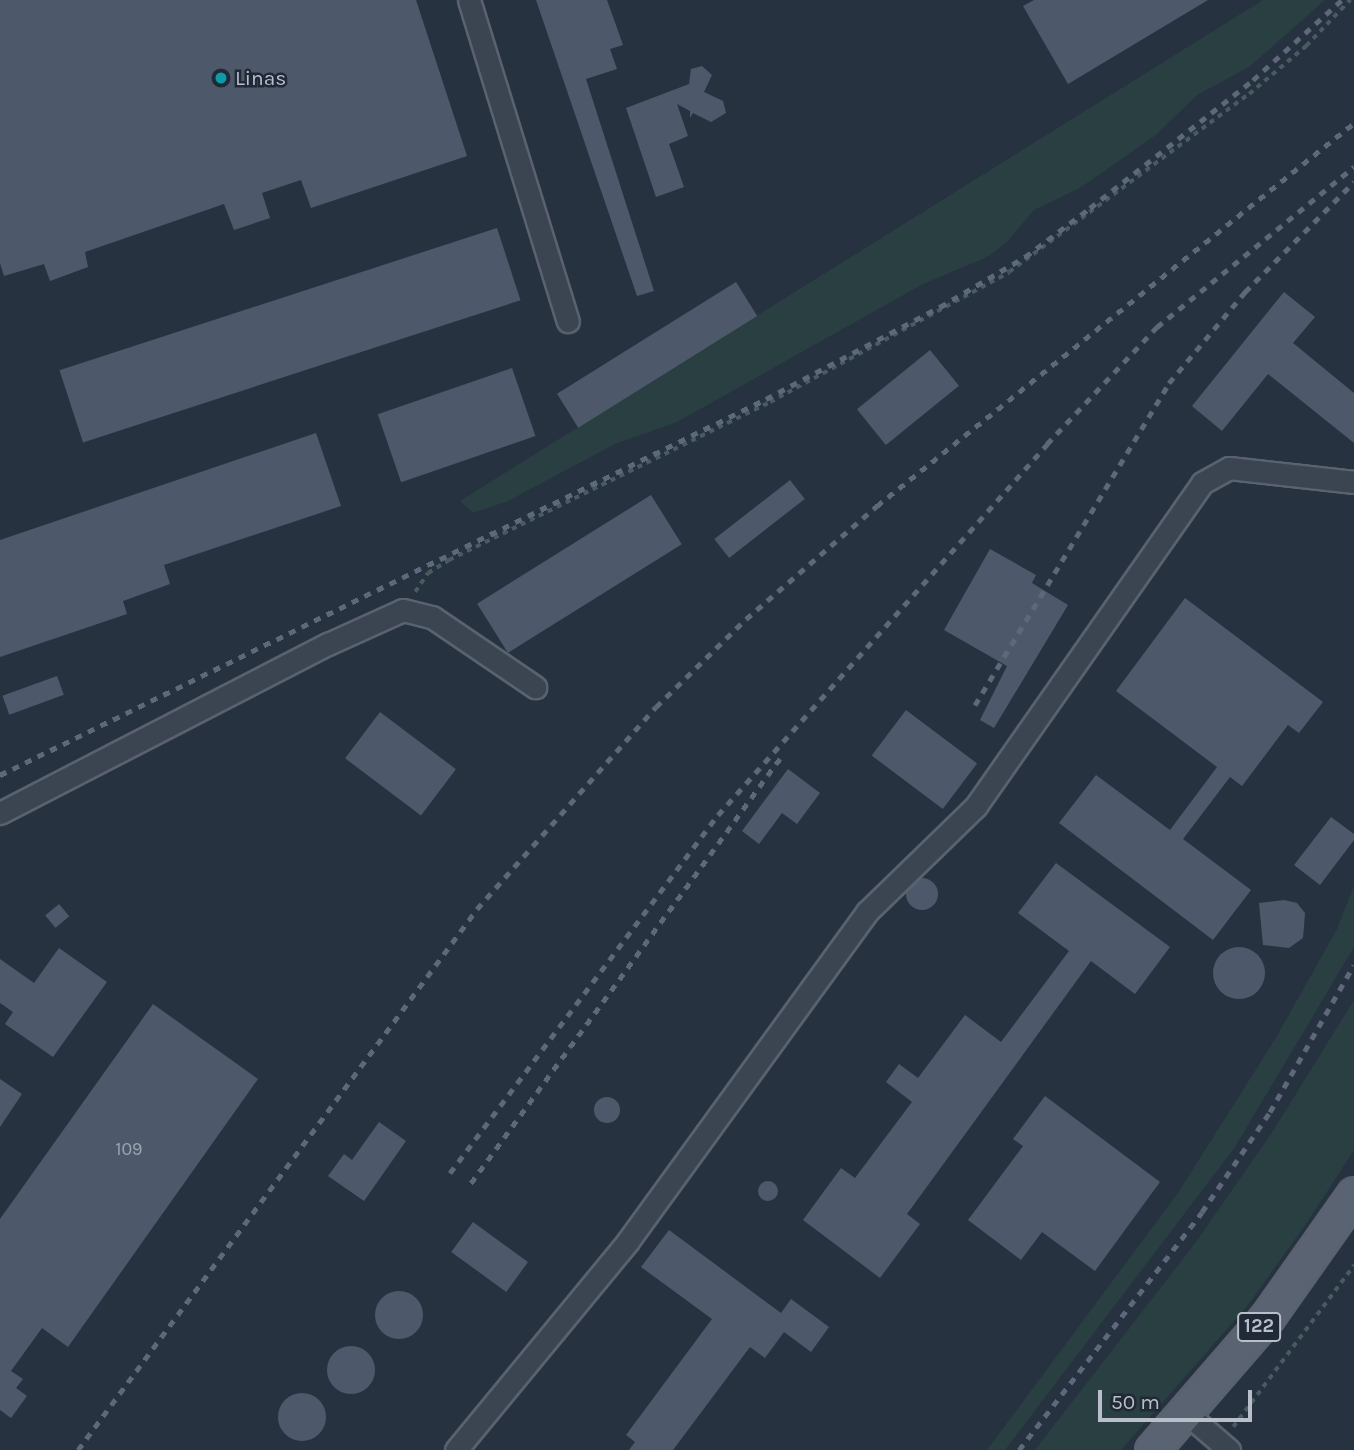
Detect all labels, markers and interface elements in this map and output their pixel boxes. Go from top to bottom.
place label: Linas [235,65,286,91]
marker: Linas [213,70,229,86]
house number: 109 [115,1138,143,1160]
road number: 122 [1236,1312,1282,1343]
scale bar [1102,1376,1256,1420]
text: 50 m [1111,1390,1160,1414]

